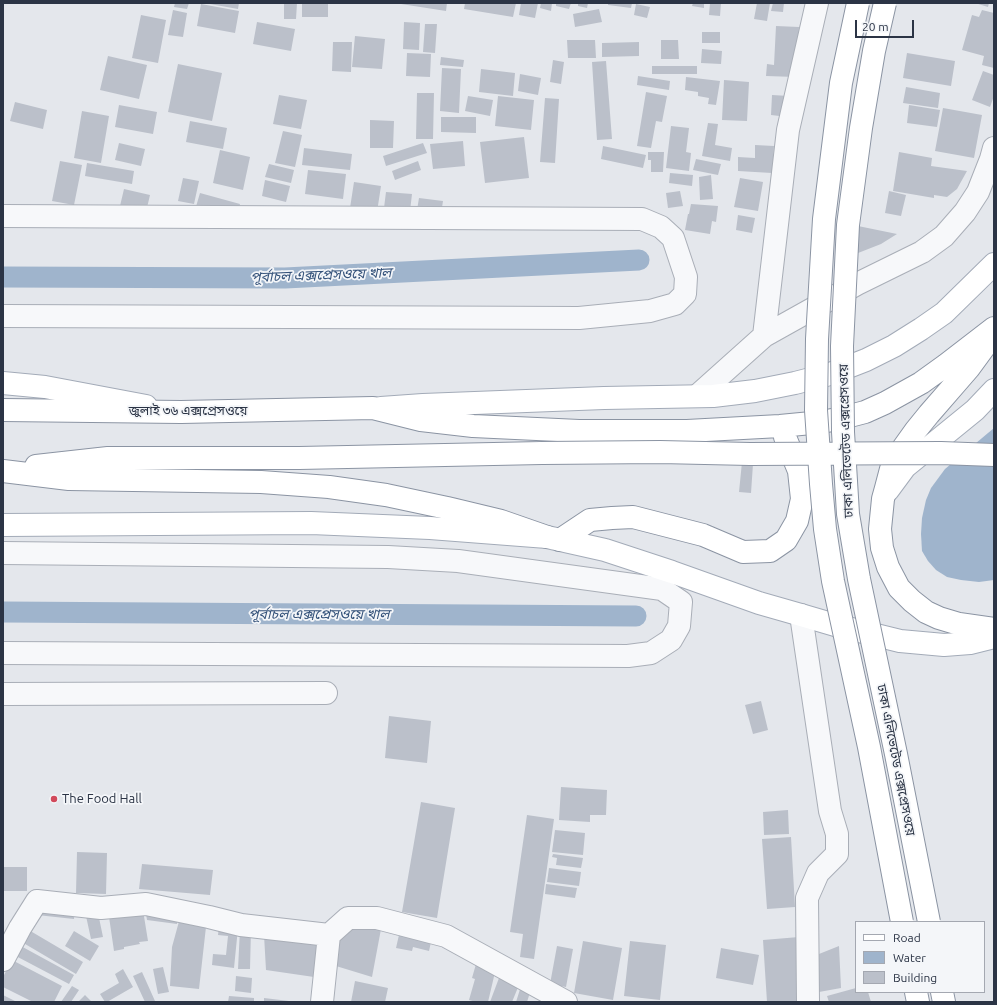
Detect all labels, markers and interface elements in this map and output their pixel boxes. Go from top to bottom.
scale bar [857,12,916,38]
text: 20 m [862,20,889,33]
water label: পূর্বাচল এক্সপ্রেসওয়ে খাল [250,264,392,286]
street label: ঢাকা এলিভেটেড এক্সপ্রেসওয়ে [836,364,856,518]
street label: জুলাই ৩৬ এক্সপ্রেসওয়ে [129,403,247,419]
water label: পূর্বাচল এক্সপ্রেসওয়ে খাল [249,606,389,622]
street label: ঢাকা এলিভেটেড এক্সপ্রেসওয়ে [874,683,918,837]
place label: The Food Hall [62,791,142,807]
marker: The Food Hall [49,794,59,804]
legend [855,921,985,993]
text: Road [893,931,921,944]
text: Water [893,951,926,964]
text: Building [893,971,937,984]

